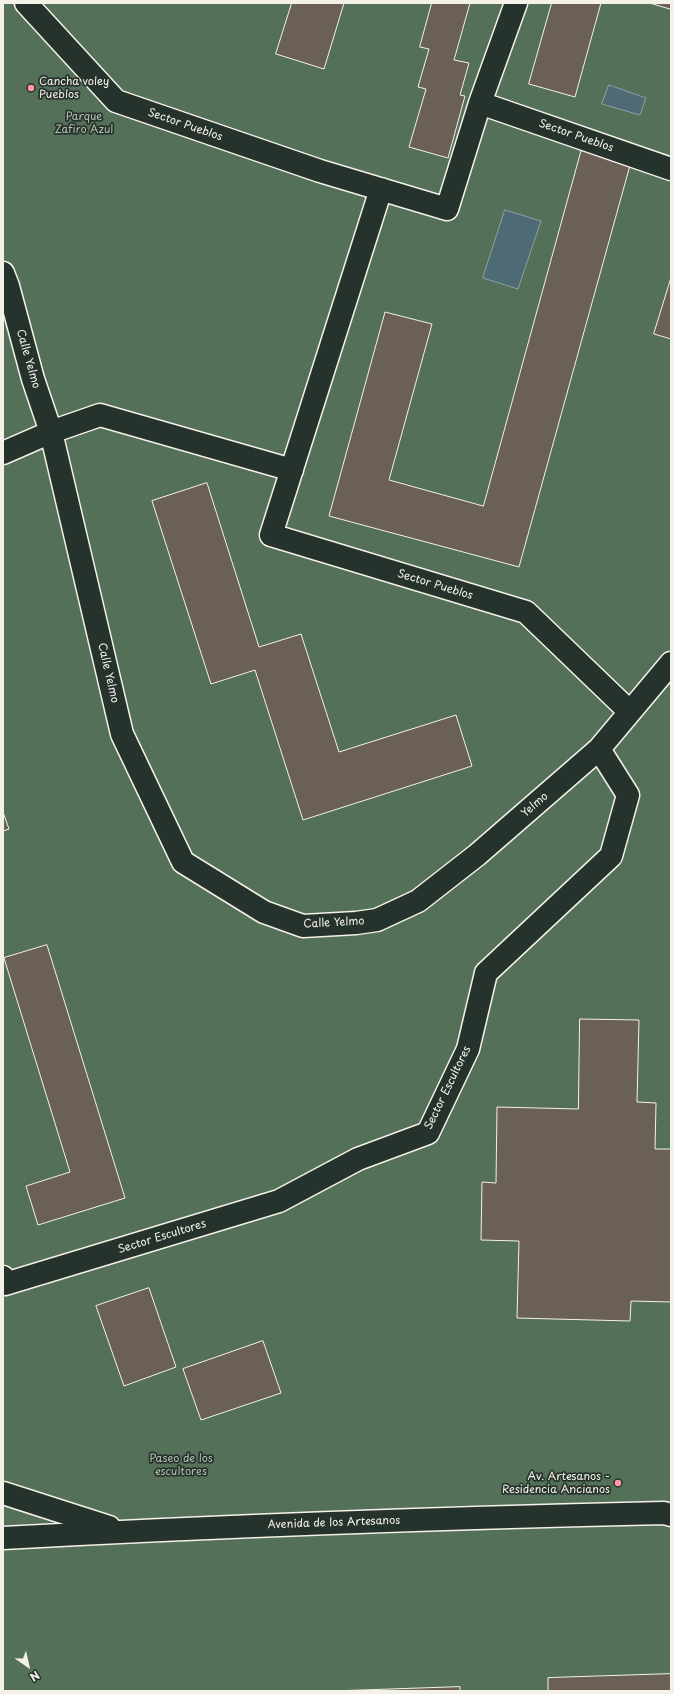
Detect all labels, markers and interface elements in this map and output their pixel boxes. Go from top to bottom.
place label: Cancha voley Pueblos [39,75,109,101]
marker: Cancha voley Pueblos [26,83,36,93]
street label: Sector Pueblos [146,106,224,144]
park label: Parque Zafiro Azul [55,110,113,136]
street label: Sector Pueblos [537,117,615,155]
street label: Calle Yelmo [13,328,43,390]
street label: Sector Pueblos [396,567,474,603]
street label: Calle Yelmo [95,642,121,704]
street label: Yelmo [519,790,551,820]
street label: Calle Yelmo [303,915,365,931]
street label: Sector Escultores [422,1044,474,1132]
street label: Sector Escultores [116,1217,208,1257]
park label: Paseo de los escultores [149,1452,213,1478]
place label: Av. Artesanos - Residencia Ancianos [502,1470,610,1496]
marker: Av. Artesanos - Residencia Ancianos [613,1478,623,1488]
street label: Avenida de los Artesanos [268,1514,400,1532]
north arrow [8,1646,48,1686]
text: N [27,1667,43,1686]

